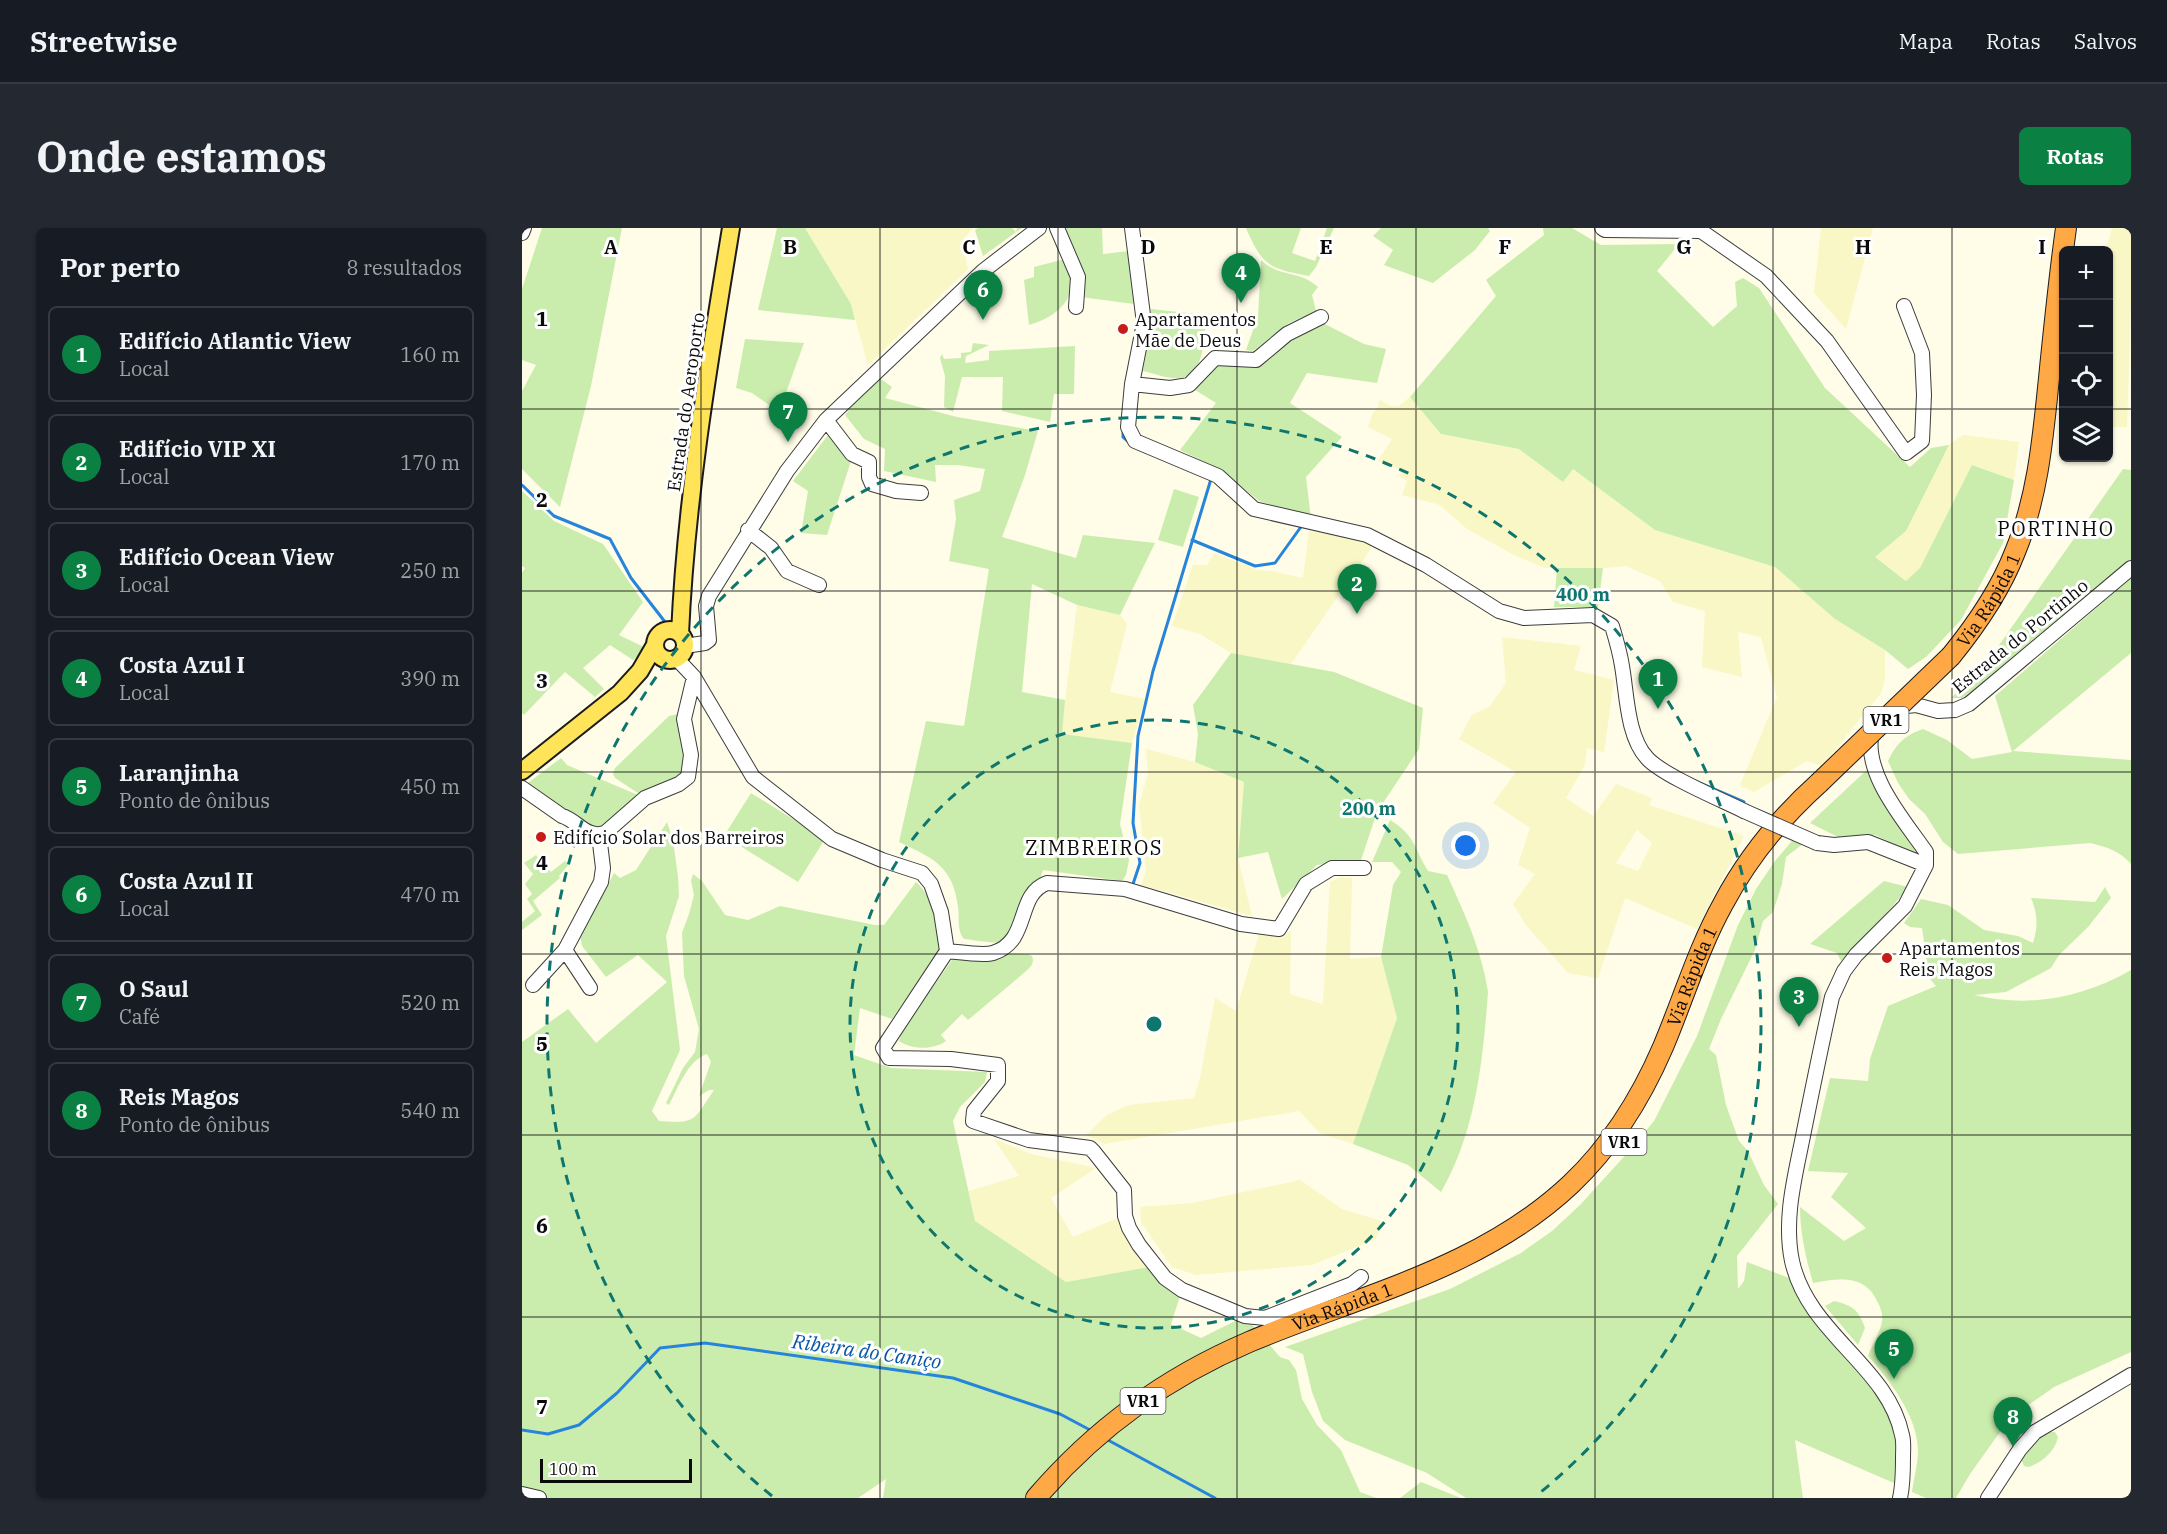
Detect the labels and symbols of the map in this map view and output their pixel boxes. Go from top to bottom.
text: A [604,233,618,260]
text: B [783,233,797,260]
text: C [962,233,976,260]
text: D [1140,233,1156,260]
text: E [1319,233,1333,260]
text: F [1499,233,1511,260]
text: G [1676,233,1692,260]
text: H [1855,233,1871,260]
text: I [2038,233,2046,260]
pin: 4 [1222,254,1260,303]
pin: 6 [964,270,1002,320]
text: 1 [536,305,548,332]
place label: Apartamentos Mãe de Deus [1135,308,1256,352]
street label: Estrada do Aeroporto [662,311,710,493]
marker: Apartamentos Mãe de Deus [1116,322,1130,336]
pin: 7 [768,392,808,442]
text: 2 [536,486,548,513]
district label: PORTINHO [1997,515,2115,542]
street label: Via Rápida 1 [1951,549,2025,651]
pin: 2 [1338,564,1376,614]
street label: Estrada do Portinho [1947,574,2093,698]
text: 400 m [1556,583,1611,606]
pin: 1 [1638,660,1678,709]
text: 3 [536,667,548,694]
road number: VR1 [1864,707,1908,733]
text: 200 m [1342,797,1397,820]
place label: Edifício Solar dos Barreiros [553,826,784,849]
marker: Edifício Solar dos Barreiros [534,830,548,844]
your location [1451,831,1480,860]
district label: ZIMBREIROS [1025,834,1163,861]
text: 4 [536,849,548,876]
street label: Via Rápida 1 [1661,922,1722,1029]
place label: Apartamentos Reis Magos [1899,937,2020,981]
marker: Apartamentos Reis Magos [1880,951,1894,965]
pin: 3 [1780,978,1818,1027]
centre of rings [1144,1014,1164,1034]
text: 5 [536,1030,548,1057]
road number: VR1 [1602,1129,1646,1155]
text: 6 [536,1212,548,1239]
street label: Via Rápida 1 [1288,1277,1396,1335]
water label: Ribeira do Caniço [790,1327,943,1375]
pin: 5 [1874,1330,1914,1379]
road number: VR1 [1120,1388,1166,1414]
text: 7 [536,1393,548,1420]
pin: 8 [1994,1398,2032,1447]
scale bar [540,1456,692,1484]

